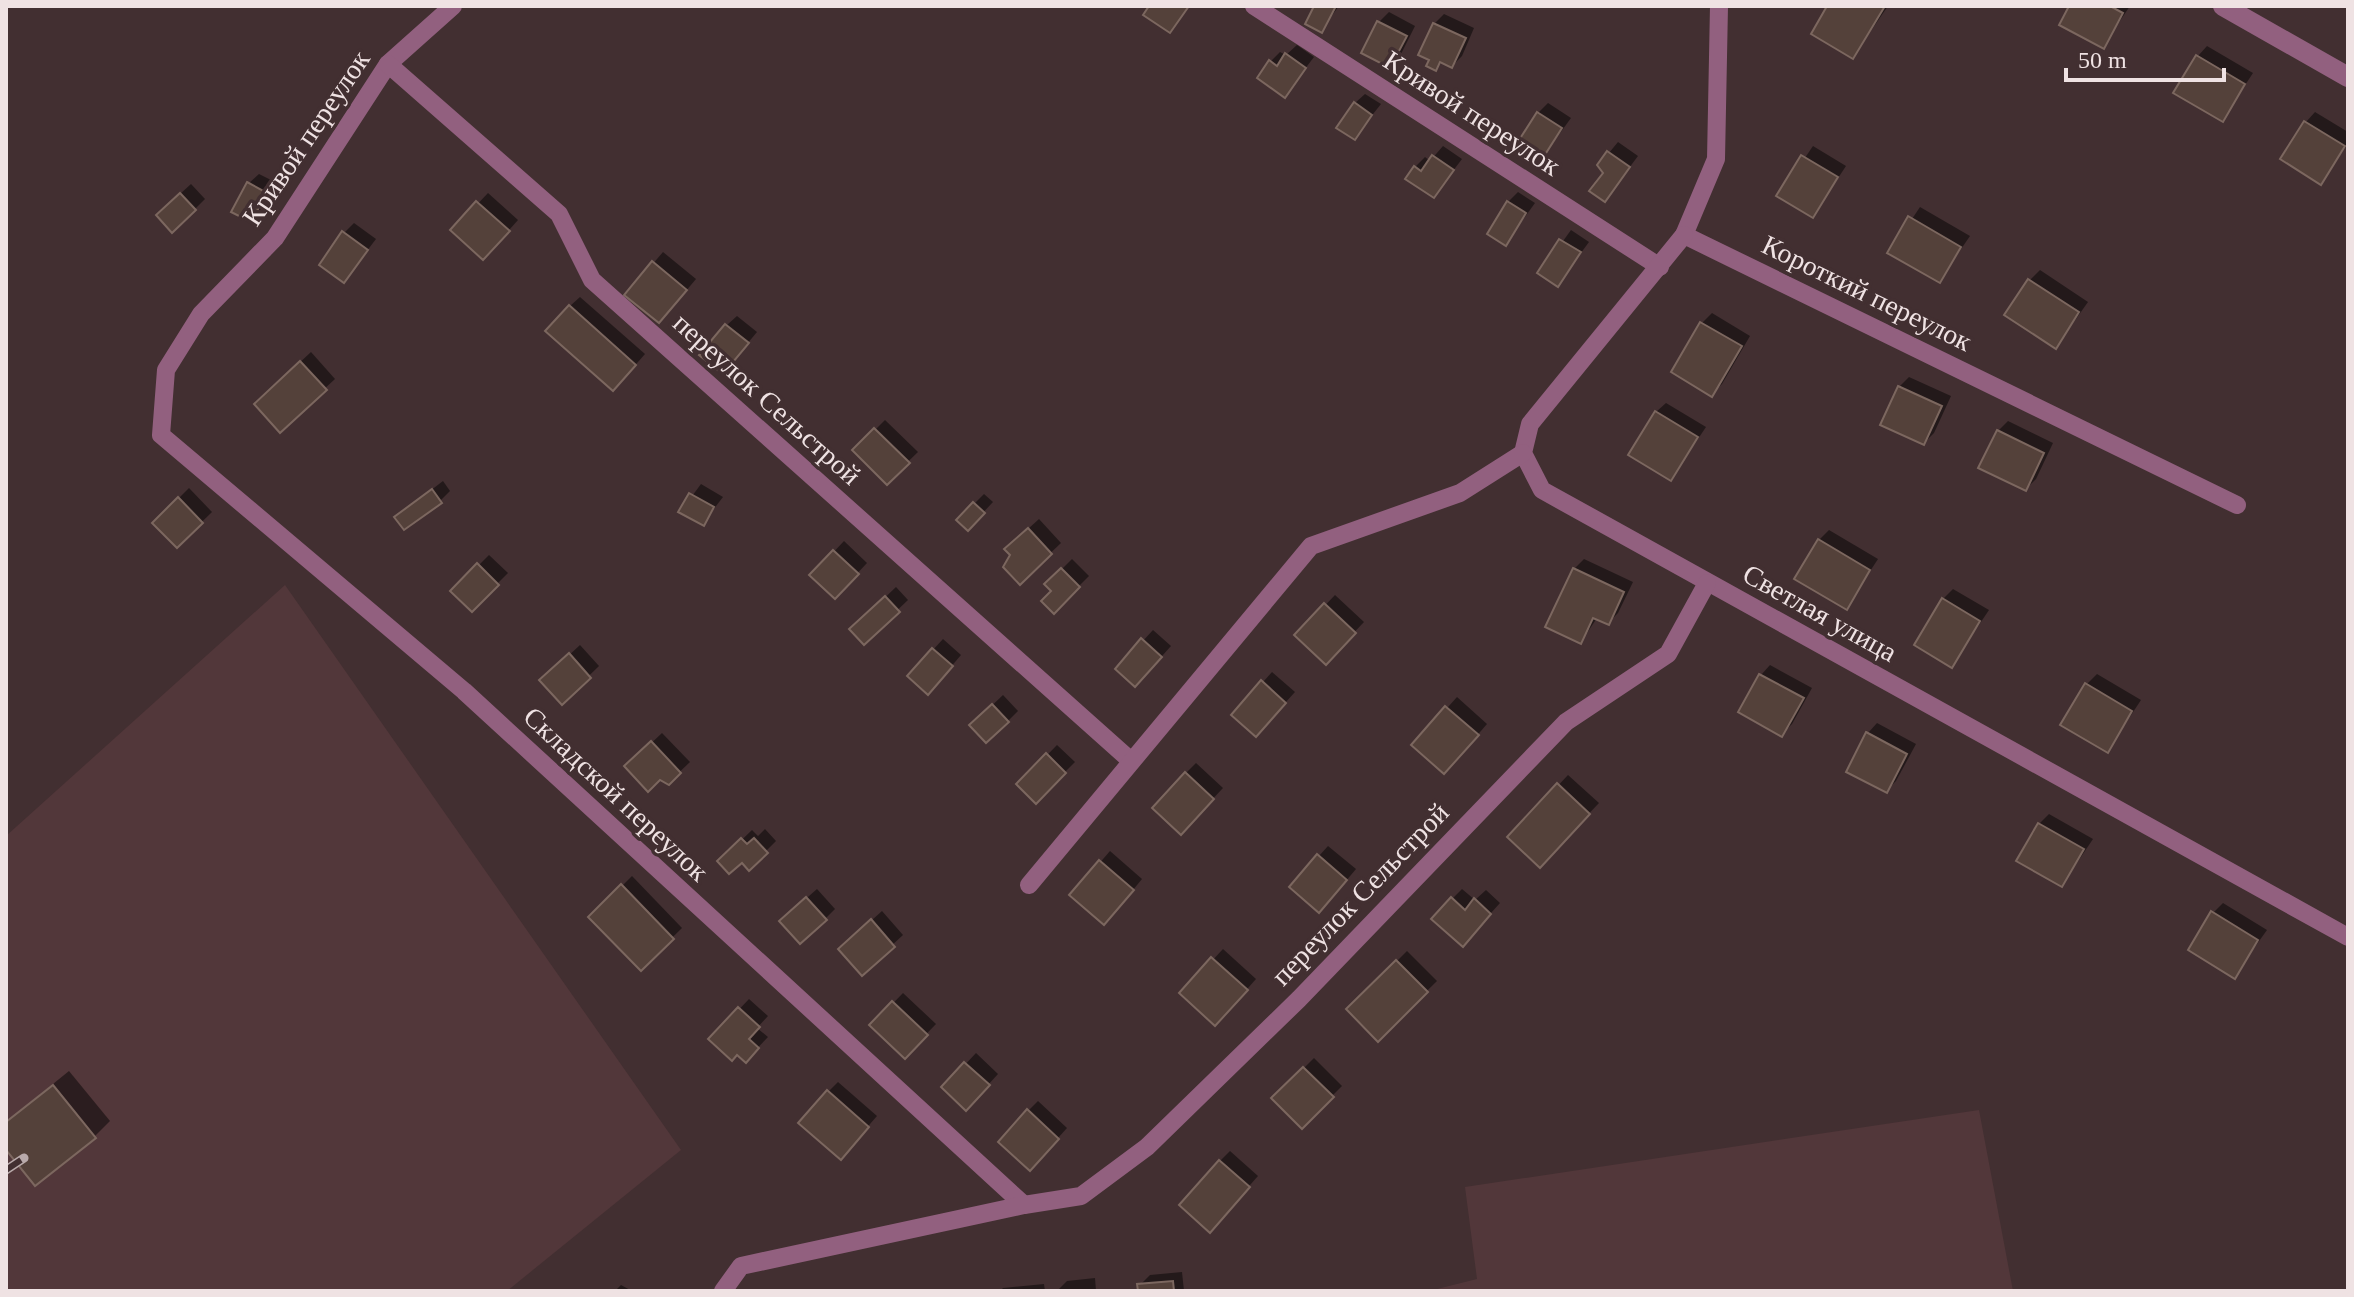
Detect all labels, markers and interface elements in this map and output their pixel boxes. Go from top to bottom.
scale bar [2066,32,2224,82]
street label: Кривой переулок [236,44,376,231]
street label: Кривой переулок [1378,44,1566,182]
text: 50 m [2078,47,2127,73]
street label: Короткий переулок [1757,229,1977,357]
street label: переулок Сельстрой [667,307,867,491]
street label: Светлая улица [1738,558,1903,668]
street label: Складской переулок [517,700,715,888]
street label: переулок Сельстрой [1265,797,1455,991]

